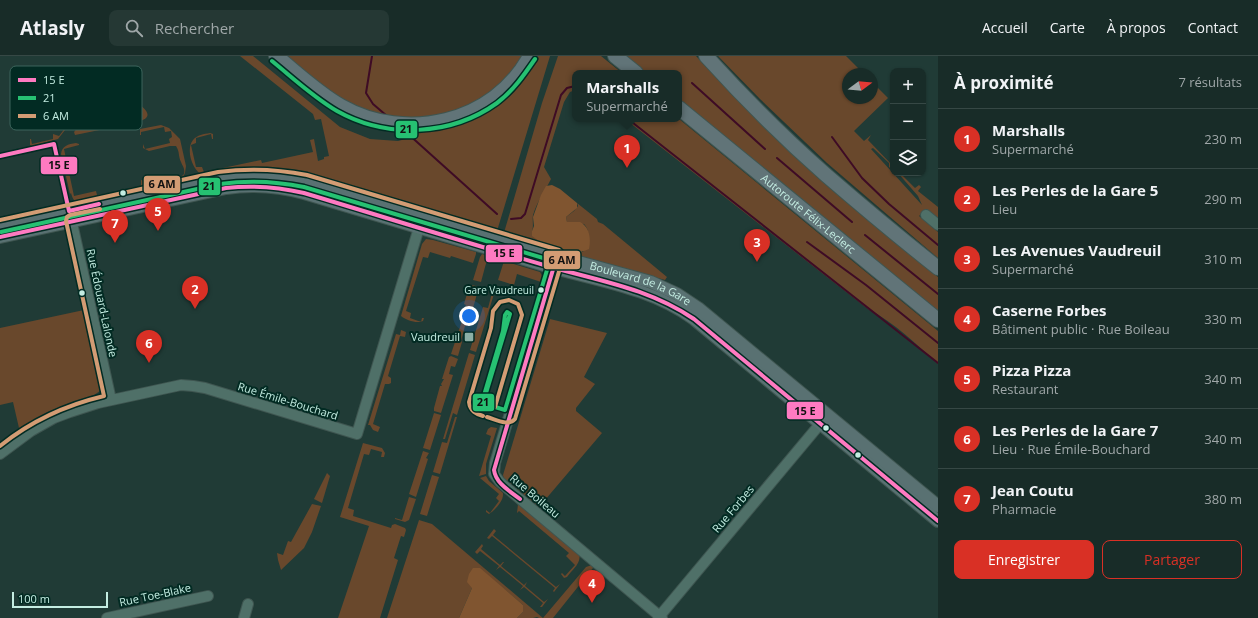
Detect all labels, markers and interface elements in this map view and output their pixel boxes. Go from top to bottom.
search box [109,10,389,46]
text: Atlasly [20,15,85,41]
icon: search [123,17,145,39]
text: Rechercher [155,18,234,38]
text: Accueil [982,18,1028,37]
text: Carte [1050,18,1085,37]
text: À propos [1107,18,1166,37]
text: Contact [1188,18,1238,37]
legend [10,66,142,130]
north arrow [842,68,878,104]
map controls [890,68,926,176]
button: + [890,68,926,104]
popup [572,70,682,122]
text: À proximité [954,71,1053,94]
text: 15 E [43,72,65,87]
text: 7 résultats [1178,73,1242,91]
text: Marshalls [586,77,659,97]
text: 21 [43,90,56,105]
text: Supermarché [586,97,668,115]
button: − [890,104,926,140]
text: 6 AM [43,108,69,123]
line badge: 21 [395,120,418,139]
text: Marshalls [992,120,1065,140]
text: 21 [400,121,412,136]
text: 1 [963,130,971,148]
text: 230 m [1204,130,1242,148]
pin: 1 [614,135,640,168]
button: layers [890,140,926,176]
text: Supermarché [992,140,1074,158]
line badge: 15 E [40,156,78,175]
text: 15 E [48,157,70,172]
street label: Autoroute Félix-Leclerc [758,170,859,257]
line badge: 6 AM [143,175,181,194]
text: 6 AM [148,176,176,191]
line badge: 21 [198,177,221,196]
text: 21 [203,178,215,193]
text: Les Perles de la Gare 5 [992,180,1158,200]
unlabelled marker [118,188,128,198]
text: 2 [963,190,971,208]
text: 290 m [1204,190,1242,208]
pin: 5 [145,198,171,231]
text: Lieu [992,200,1017,218]
pin: 7 [102,210,128,243]
pin: 3 [744,229,770,262]
text: Les Avenues Vaudreuil [992,240,1161,260]
line badge: 15 E [485,244,523,263]
text: 15 E [493,245,515,260]
street label: Rue Édouard-Lalonde [84,247,121,359]
line badge: 6 AM [543,250,581,270]
text: 3 [963,250,971,268]
text: 310 m [1204,250,1242,268]
text: 6 AM [548,252,576,267]
street label: Boulevard de la Gare [588,258,694,308]
text: Supermarché [992,260,1074,278]
pin: 2 [182,276,208,309]
place label: Gare Vaudreuil [464,283,534,297]
marker: Gare Vaudreuil [536,285,546,295]
unlabelled marker [77,288,87,298]
text: Caserne Forbes [992,300,1107,320]
your location [459,306,479,326]
text: 4 [963,310,971,328]
text: 330 m [1204,310,1242,328]
text: Bâtiment public · Rue Boileau [992,320,1170,338]
place label: Vaudreuil [411,329,460,344]
pin: 6 [136,330,162,363]
marker: Vaudreuil [463,331,475,343]
text: Pizza Pizza [992,360,1071,380]
text: 5 [963,370,971,388]
text: 340 m [1204,370,1242,388]
street label: Rue Émile-Bouchard [236,378,340,423]
text: Restaurant [992,380,1059,398]
line badge: 21 [472,393,495,412]
text: 21 [477,394,489,409]
line badge: 15 E [786,401,824,420]
text: 15 E [794,403,816,418]
text: Les Perles de la Gare 7 [992,420,1158,440]
unlabelled marker [821,423,831,433]
text: 6 [963,430,971,448]
text: 340 m [1204,430,1242,448]
text: Lieu · Rue Émile-Bouchard [992,440,1150,458]
unlabelled marker [853,450,863,460]
street label: Rue Boileau [507,470,563,521]
text: Jean Coutu [992,480,1074,500]
street label: Rue Forbes [708,482,757,536]
text: 7 [963,490,971,508]
text: 380 m [1204,490,1242,508]
text: Pharmacie [992,500,1056,518]
button: Enregistrer [954,540,1094,579]
button: Partager [1102,540,1242,579]
pin: 4 [579,570,605,603]
street label: Rue Toe-Blake [118,580,192,609]
scale bar [12,590,108,609]
text: 100 m [18,591,50,606]

